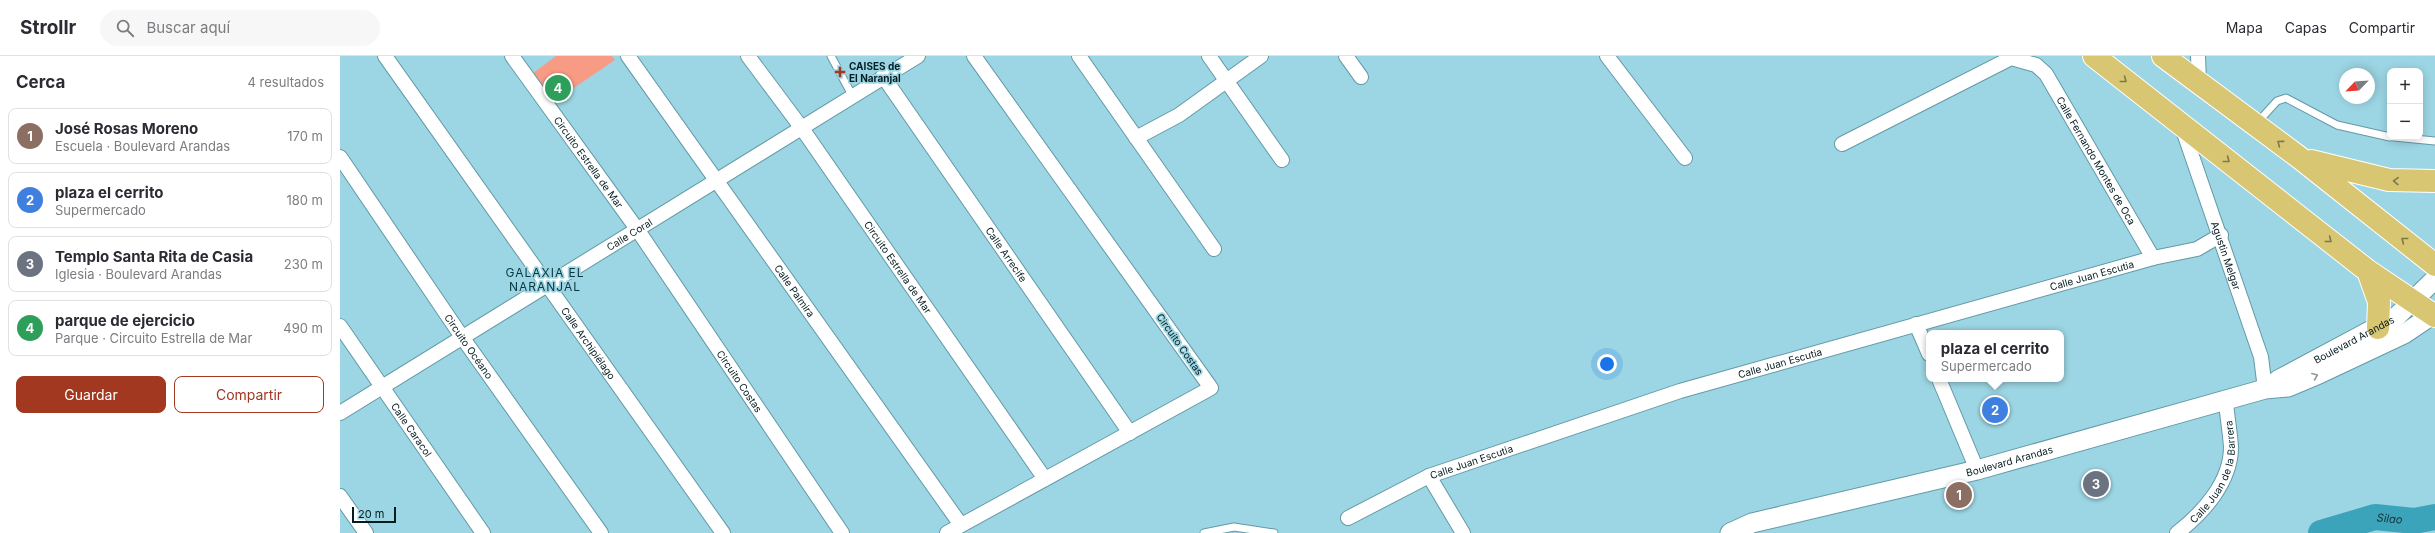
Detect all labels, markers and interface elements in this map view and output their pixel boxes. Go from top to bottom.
search box [100,10,380,46]
text: Strollr [20,16,76,39]
icon: search [114,17,136,39]
text: Buscar aquí [146,18,230,37]
text: Mapa [2226,19,2263,36]
text: Capas [2285,19,2327,36]
text: Compartir [2349,19,2415,36]
place label: CAISES de El Naranjal [849,60,901,84]
marker: CAISES de El Naranjal [834,66,846,78]
north arrow [2339,68,2375,104]
map controls [2387,68,2423,140]
button: + [2387,68,2423,104]
text: Cerca [16,72,65,92]
pin: 4 [545,73,571,103]
text: 4 resultados [248,74,324,90]
one-way arrow [2120,75,2127,82]
street label: Calle Fernando Montes de Oca [2054,94,2138,227]
button: − [2387,104,2423,140]
street label: Circuito Estrella de Mar [552,114,626,210]
text: José Rosas Moreno [55,119,198,138]
text: 1 [27,128,33,144]
text: 170 m [287,128,323,144]
text: Escuela · Boulevard Arandas [55,138,230,154]
one-way arrow [2277,141,2284,148]
one-way arrow [2222,155,2229,162]
one-way arrow [2393,176,2399,185]
text: plaza el cerrito [55,183,163,202]
text: 2 [26,192,34,208]
text: 180 m [286,192,323,208]
text: Supermercado [55,202,146,218]
street label: Calle Coral [604,216,654,253]
street label: Circuito Estrella de Mar [862,218,934,316]
street label: Agustin Melgar [2209,220,2244,292]
street label: Calle Arrecife [983,225,1030,284]
one-way arrow [2324,236,2331,243]
one-way arrow [2402,238,2409,245]
text: Templo Santa Rita de Casia [55,247,253,266]
text: 3 [26,256,34,272]
text: 230 m [284,256,323,272]
street label: Calle Juan Escutia [2048,258,2135,293]
street label: Calle Palmira [772,262,817,319]
district label: GALAXIA EL NARANJAL [505,265,585,294]
text: Iglesia · Boulevard Arandas [55,266,222,282]
street label: Calle Archipiélago [559,305,618,382]
text: parque de ejercicio [55,311,195,330]
street label: Circuito Costas [1154,311,1206,377]
street label: Circuito Océano [442,312,496,381]
street label: Boulevard Arandas [2312,313,2396,366]
text: 4 [26,320,34,336]
text: 490 m [283,320,323,336]
text: Parque · Circuito Estrella de Mar [55,330,252,346]
popup [1926,330,2064,382]
text: plaza el cerrito [1941,339,2049,358]
street label: Calle Juan Escutia [1737,345,1823,380]
street label: Circuito Costas [714,348,765,414]
your location [1597,354,1617,374]
text: Supermercado [1941,358,2032,374]
one-way arrow [2312,372,2319,380]
button: Guardar [16,376,166,413]
button: Compartir [174,376,324,413]
pin: 2 [1982,395,2008,425]
street label: Calle Caracol [389,400,434,459]
street label: Calle Juan de la Barrera [2187,420,2237,525]
street label: Calle Juan Escutia [1428,442,1514,481]
street label: Boulevard Arandas [1965,443,2054,478]
pin: 3 [2083,469,2109,499]
pin: 1 [1946,480,1972,510]
scale bar [352,505,396,524]
text: 20 m [358,507,384,521]
water label: Silao [2376,510,2404,527]

